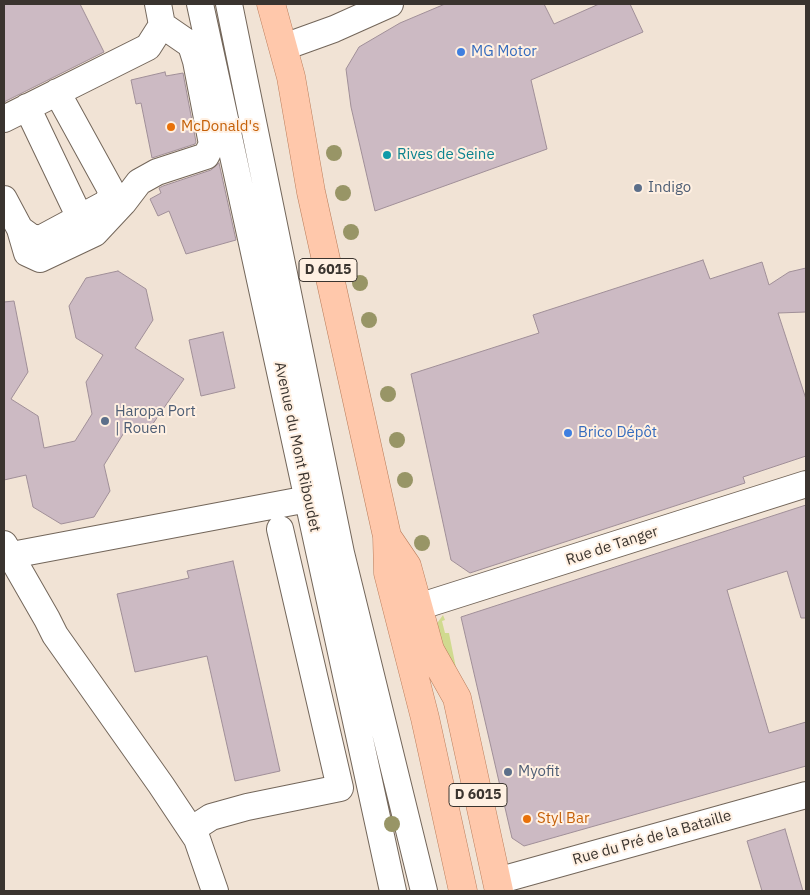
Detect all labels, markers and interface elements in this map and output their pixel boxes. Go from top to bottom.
place label: MG Motor [471,43,537,61]
marker: MG Motor [455,46,467,58]
place label: McDonald's [181,118,259,136]
marker: McDonald's [165,121,177,133]
place label: Rives de Seine [397,146,495,164]
marker: Rives de Seine [381,149,393,161]
place label: Indigo [648,179,691,197]
marker: Indigo [632,182,644,194]
road number: D 6015 [299,258,357,282]
street label: Avenue du Mont Riboudet [270,360,324,534]
place label: Haropa Port | Rouen [115,403,196,438]
marker: Haropa Port | Rouen [99,415,111,427]
place label: Brico Dépôt [578,424,657,442]
marker: Brico Dépôt [562,427,574,439]
street label: Rue de Tanger [564,523,660,569]
place label: Myofit [518,763,560,781]
marker: Myofit [502,766,514,778]
road number: D 6015 [449,784,507,806]
street label: Rue du Pré de la Bataille [571,807,733,869]
place label: Styl Bar [537,810,589,828]
marker: Styl Bar [521,813,533,825]

